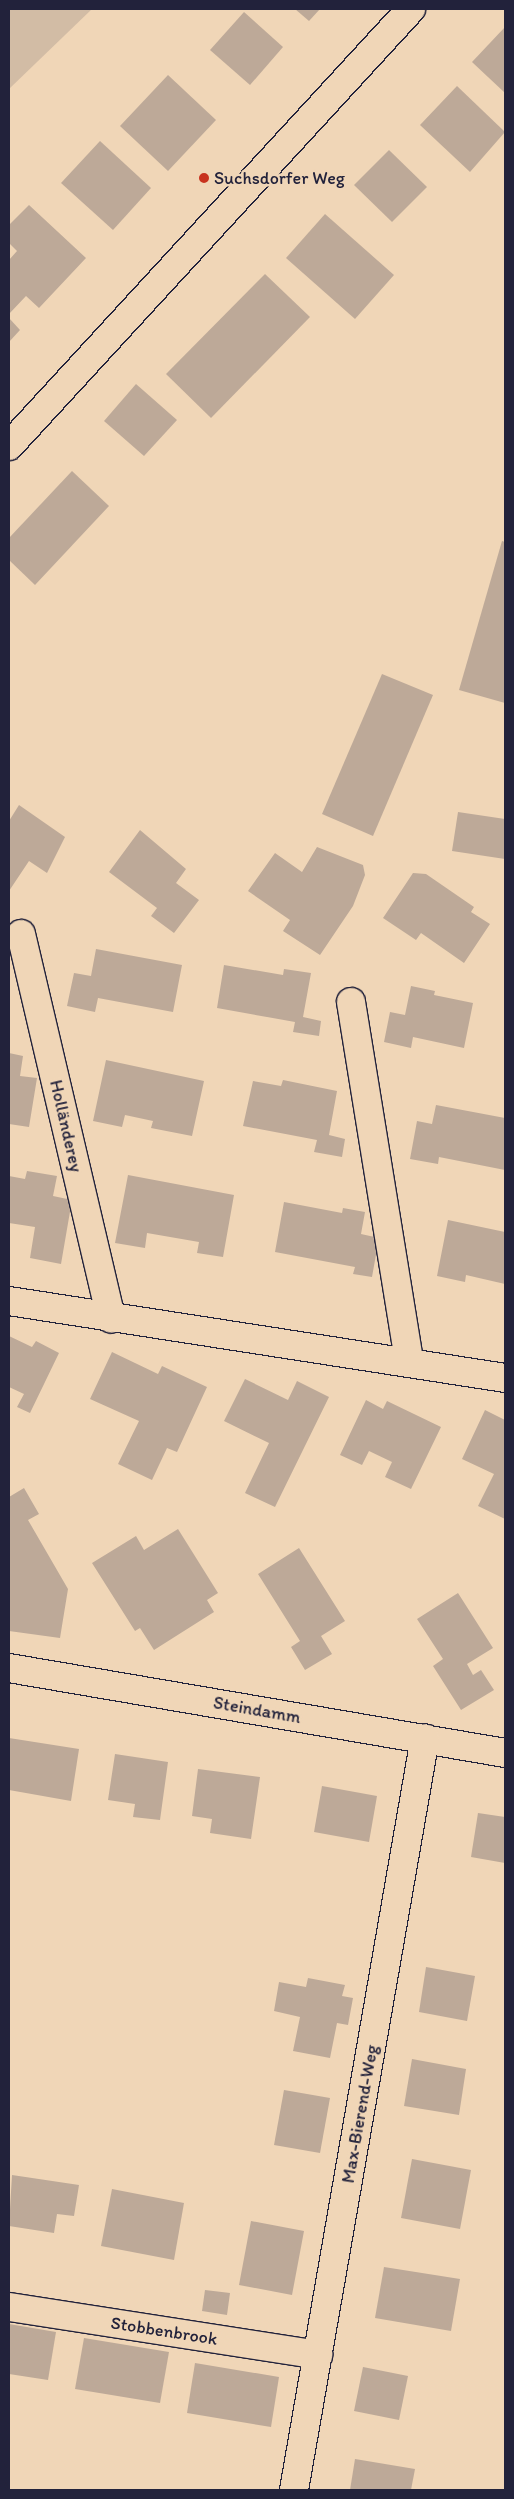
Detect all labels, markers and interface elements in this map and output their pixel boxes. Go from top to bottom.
place label: Suchsdorfer Weg [214,167,345,189]
marker: Suchsdorfer Weg [198,172,210,184]
street label: Holländerey [45,1078,87,1174]
street label: Steindamm [212,1692,302,1728]
street label: Max-Bierend-Weg [337,2043,383,2185]
street label: Stobbenbrook [109,2312,219,2350]

